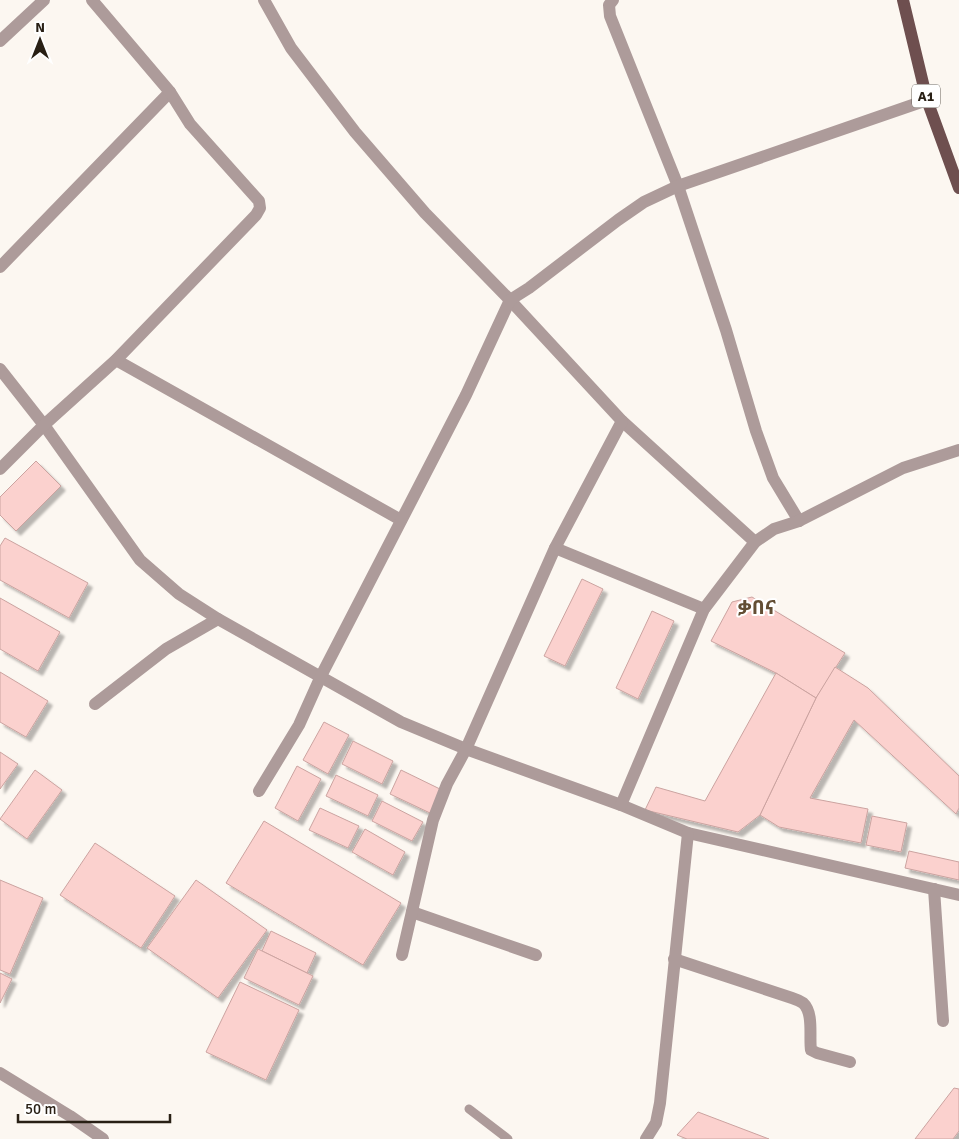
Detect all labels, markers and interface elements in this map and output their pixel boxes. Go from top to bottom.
north arrow [15,15,65,65]
text: N [35,19,45,36]
road number: A1 [912,84,940,108]
district label: ቃበና [738,595,776,620]
scale bar [18,1092,170,1124]
text: 50 m [25,1100,56,1118]

